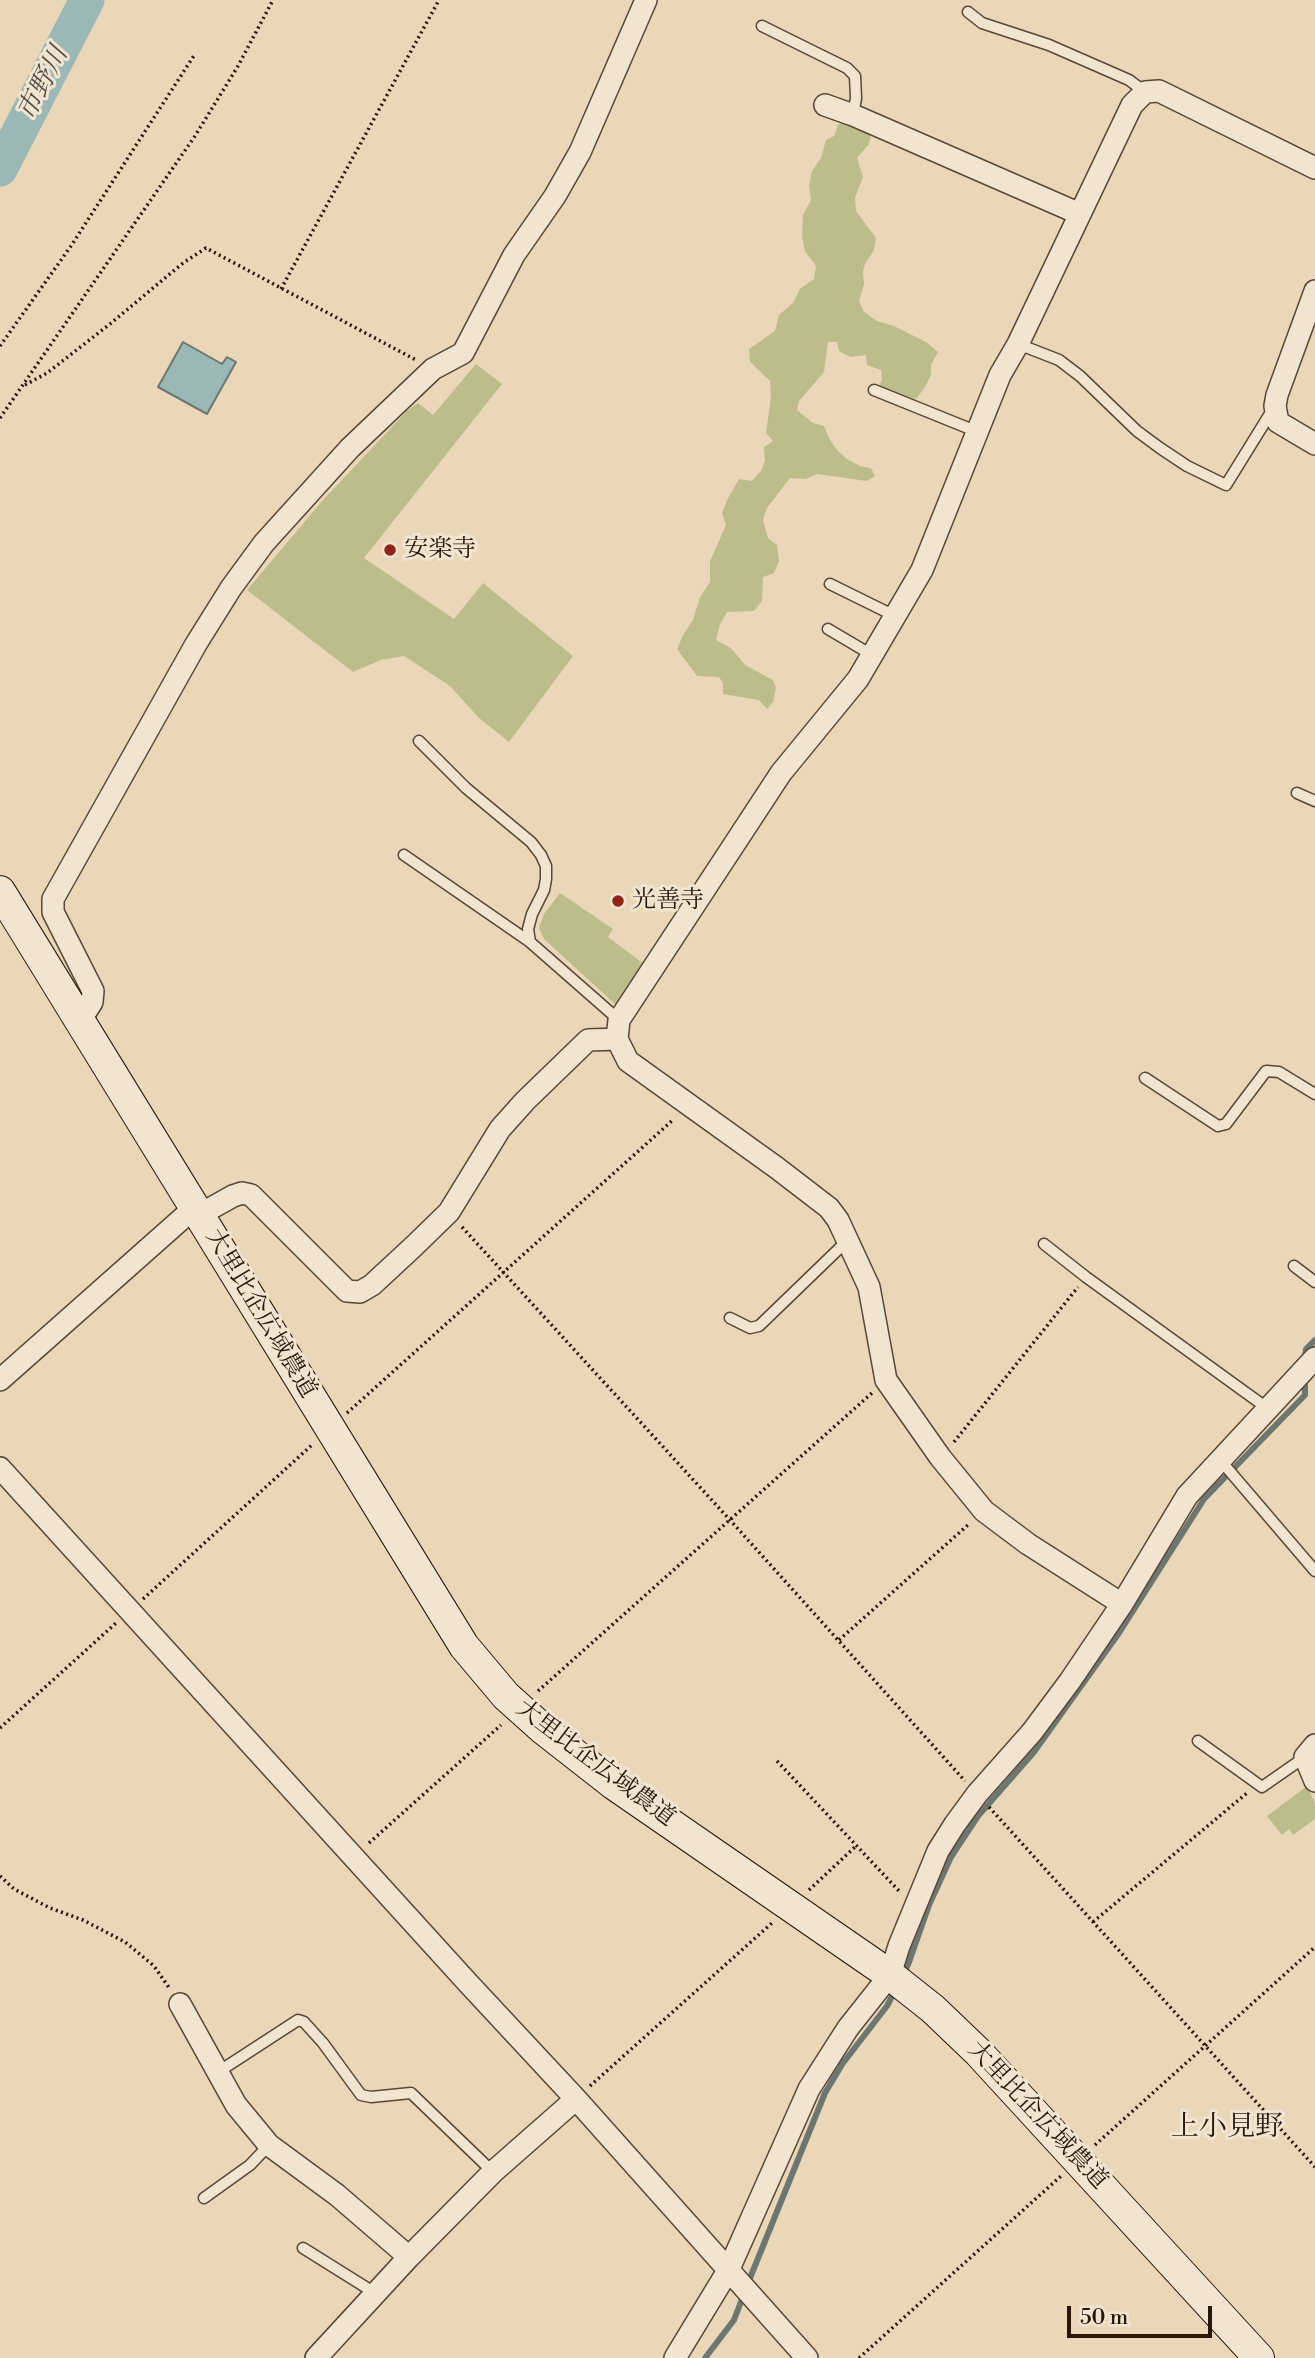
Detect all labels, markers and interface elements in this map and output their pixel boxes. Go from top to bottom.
water label: 市野川 [12,42,76,126]
place label: 安楽寺 [404,536,476,564]
marker: 安楽寺 [382,542,398,558]
place label: 光善寺 [632,887,704,915]
marker: 光善寺 [610,893,626,909]
street label: 大里比企広域農道 [198,1224,322,1404]
street label: 大里比企広域農道 [510,1695,680,1833]
street label: 大里比企広域農道 [961,2036,1113,2196]
district label: 上小見野 [1171,2111,1283,2145]
scale bar [1070,2292,1215,2336]
text: 50 m [1080,2305,1128,2331]

